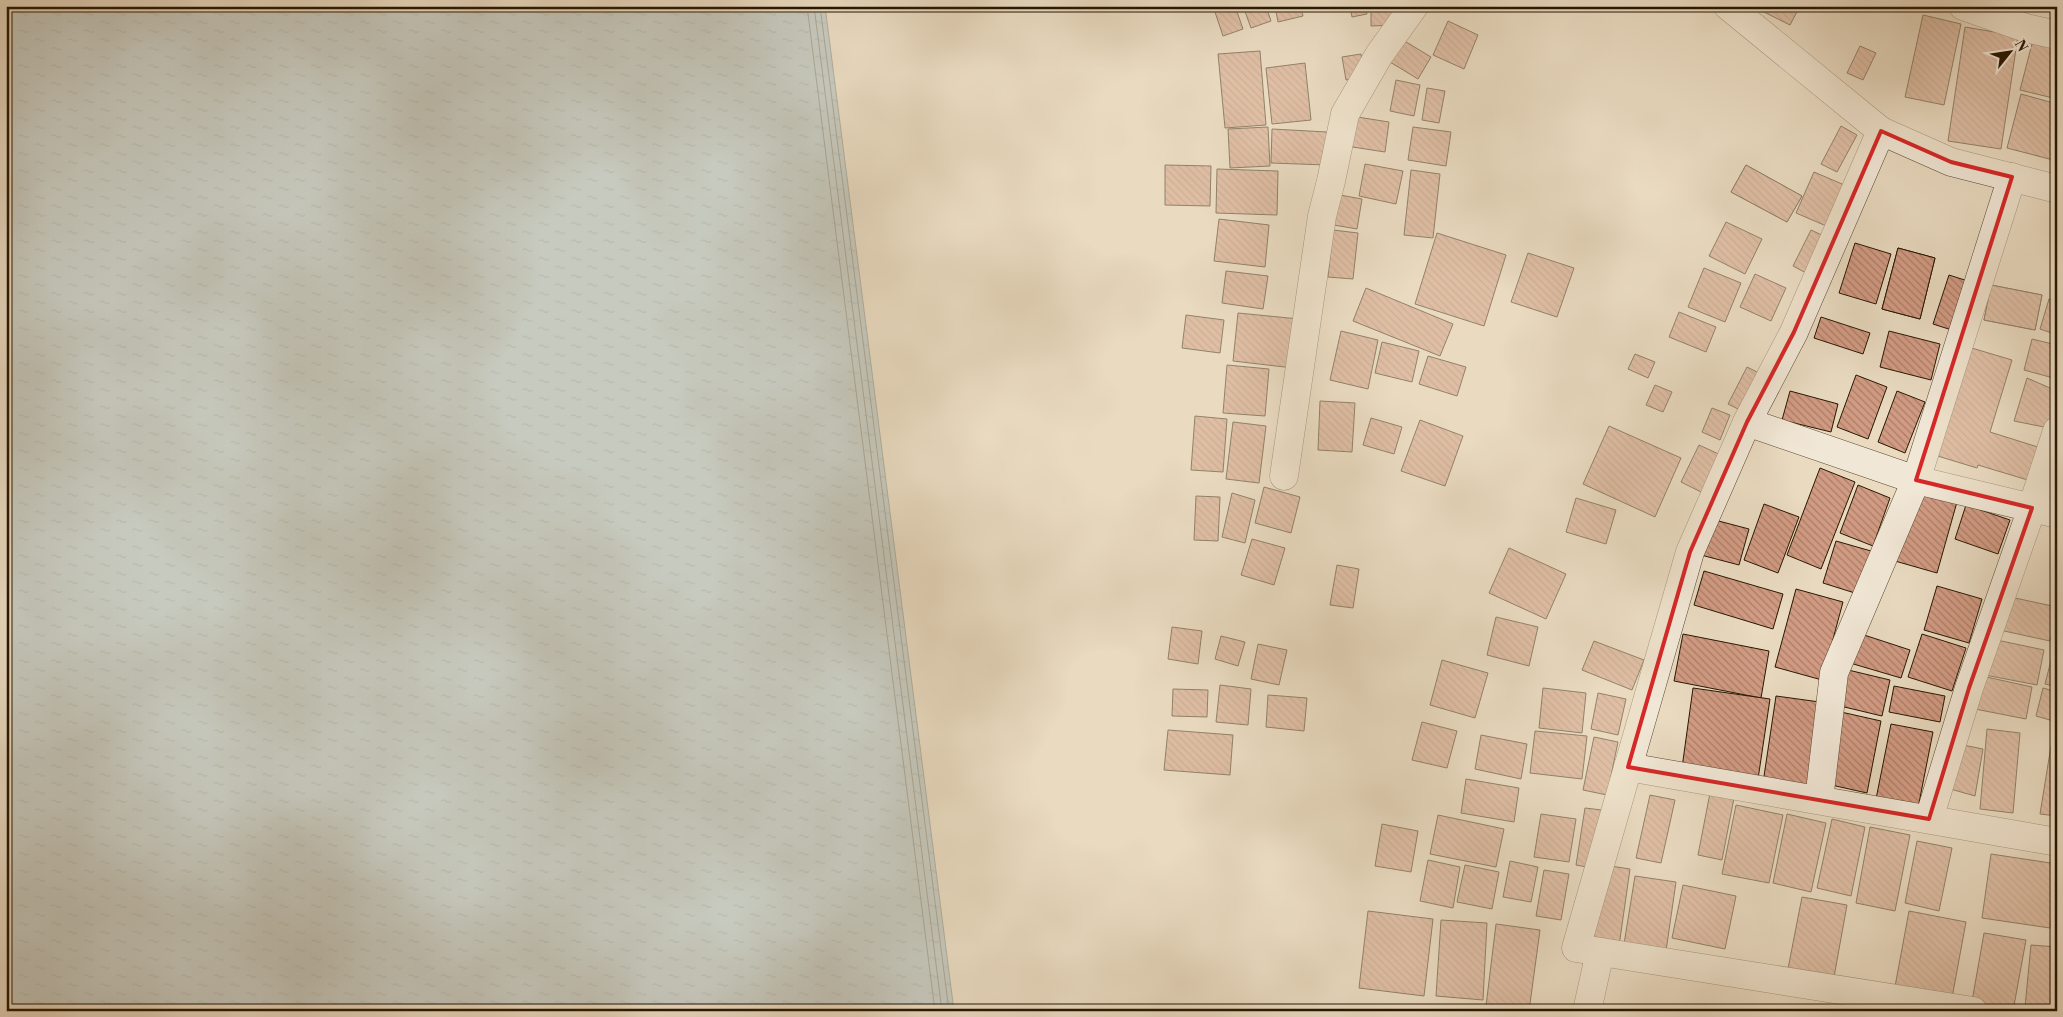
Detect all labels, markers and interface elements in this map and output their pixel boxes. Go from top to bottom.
north arrow [1986,28,2036,78]
text: N [2010,37,2031,55]

